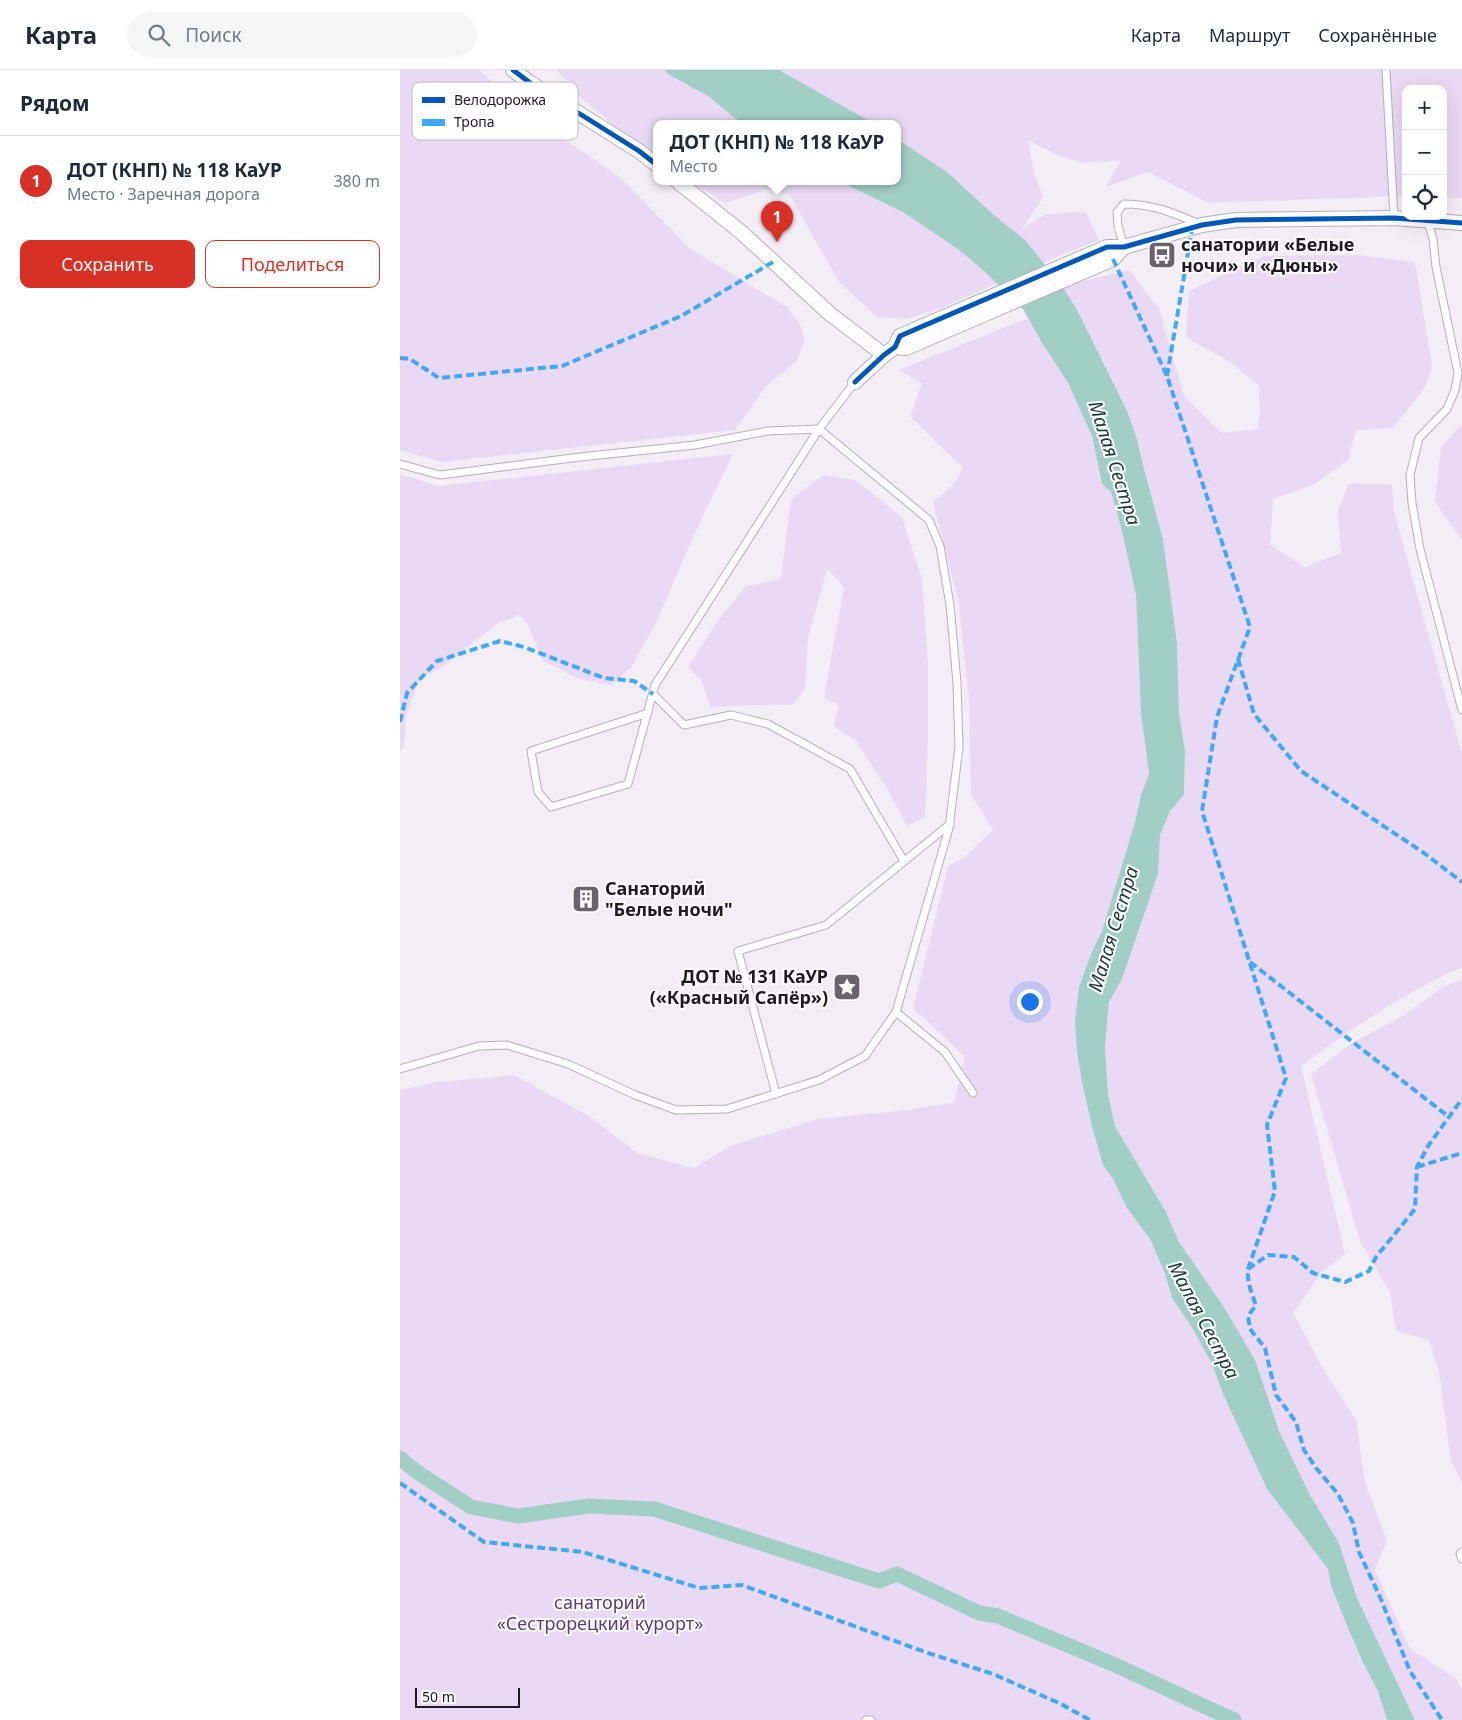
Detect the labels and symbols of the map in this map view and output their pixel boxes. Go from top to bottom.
legend [412,82,578,140]
text: Велодорожка [454,90,546,109]
text: Тропа [454,112,494,131]
pin: 1 [761,201,793,242]
place label: санатории «Белые ночи» и «Дюны» [1181,232,1354,277]
bus stop icon: санатории «Белые ночи» и «Дюны» [1147,240,1177,270]
water label: Малая Сестра [1083,397,1147,529]
water label: Малая Сестра [1082,863,1144,995]
place label: Санаторий "Белые ночи" [605,876,733,921]
building icon: Санаторий "Белые ночи" [571,884,601,914]
place label: ДОТ № 131 КаУР («Красный Сапёр») [650,964,828,1009]
place icon: ДОТ № 131 КаУР («Красный Сапёр») [832,972,862,1002]
your location [1017,989,1043,1015]
water label: Малая Сестра [1162,1257,1246,1384]
park label: санаторий «Сестрорецкий курорт» [497,1590,703,1635]
scale bar [415,1685,520,1708]

